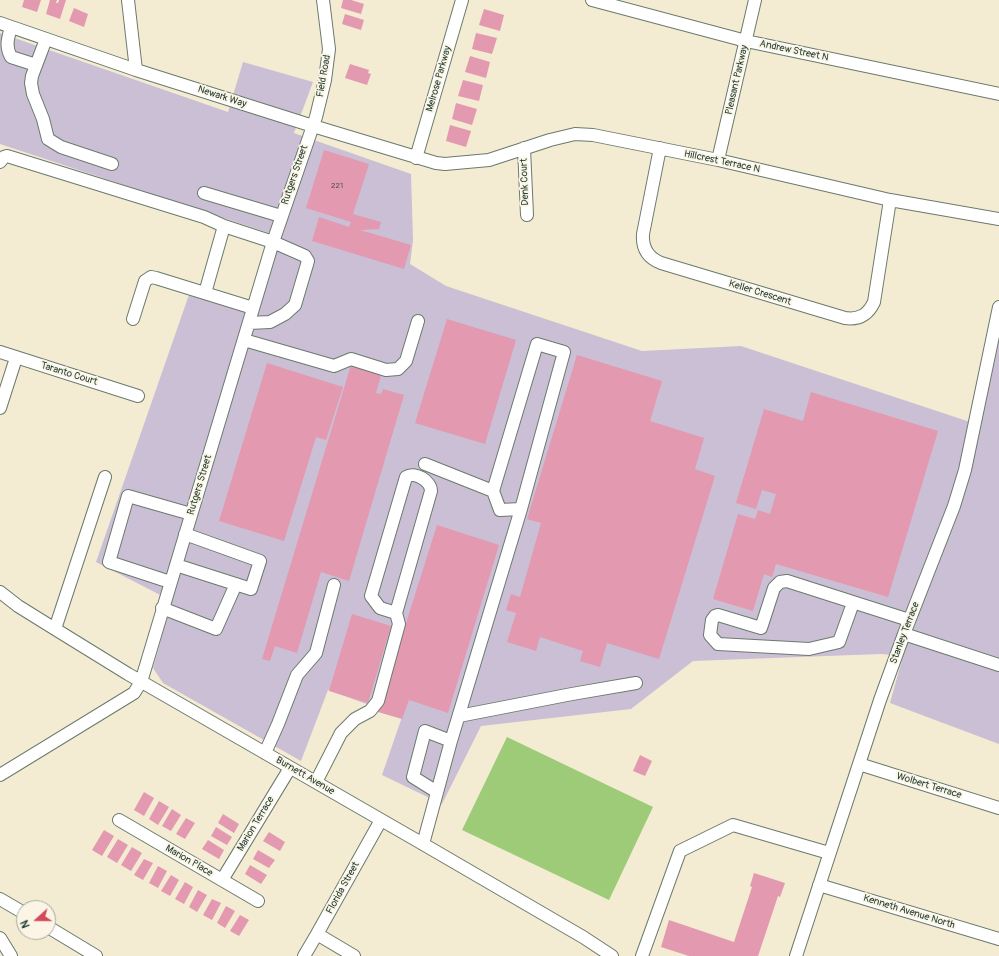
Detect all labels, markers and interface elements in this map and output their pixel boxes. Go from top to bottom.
street label: Andrew Street N [758,38,830,64]
street label: Pleasant Parkway [723,44,751,116]
street label: Melrose Parkway [424,45,454,113]
street label: Field Road [314,54,334,98]
street label: Newark Way [196,83,248,111]
street label: Rutgers Street [279,144,311,206]
street label: Hillcrest Terrace N [683,148,761,176]
street label: Denk Court [518,158,532,206]
house number: 221 [331,181,343,191]
street label: Keller Crescent [727,278,793,308]
street label: Taranto Court [39,360,99,388]
street label: Rutgers Street [185,454,215,516]
street label: Stanley Terrace [888,600,922,666]
street label: Burnett Avenue [273,754,337,798]
street label: Wolbert Terrace [895,770,963,802]
street label: Marion Terrace [235,794,277,854]
street label: Marion Place [163,843,215,879]
street label: Florida Street [324,860,362,916]
street label: Kenneth Avenue North [862,892,956,932]
north arrow [16,900,56,940]
text: N [18,918,33,930]

